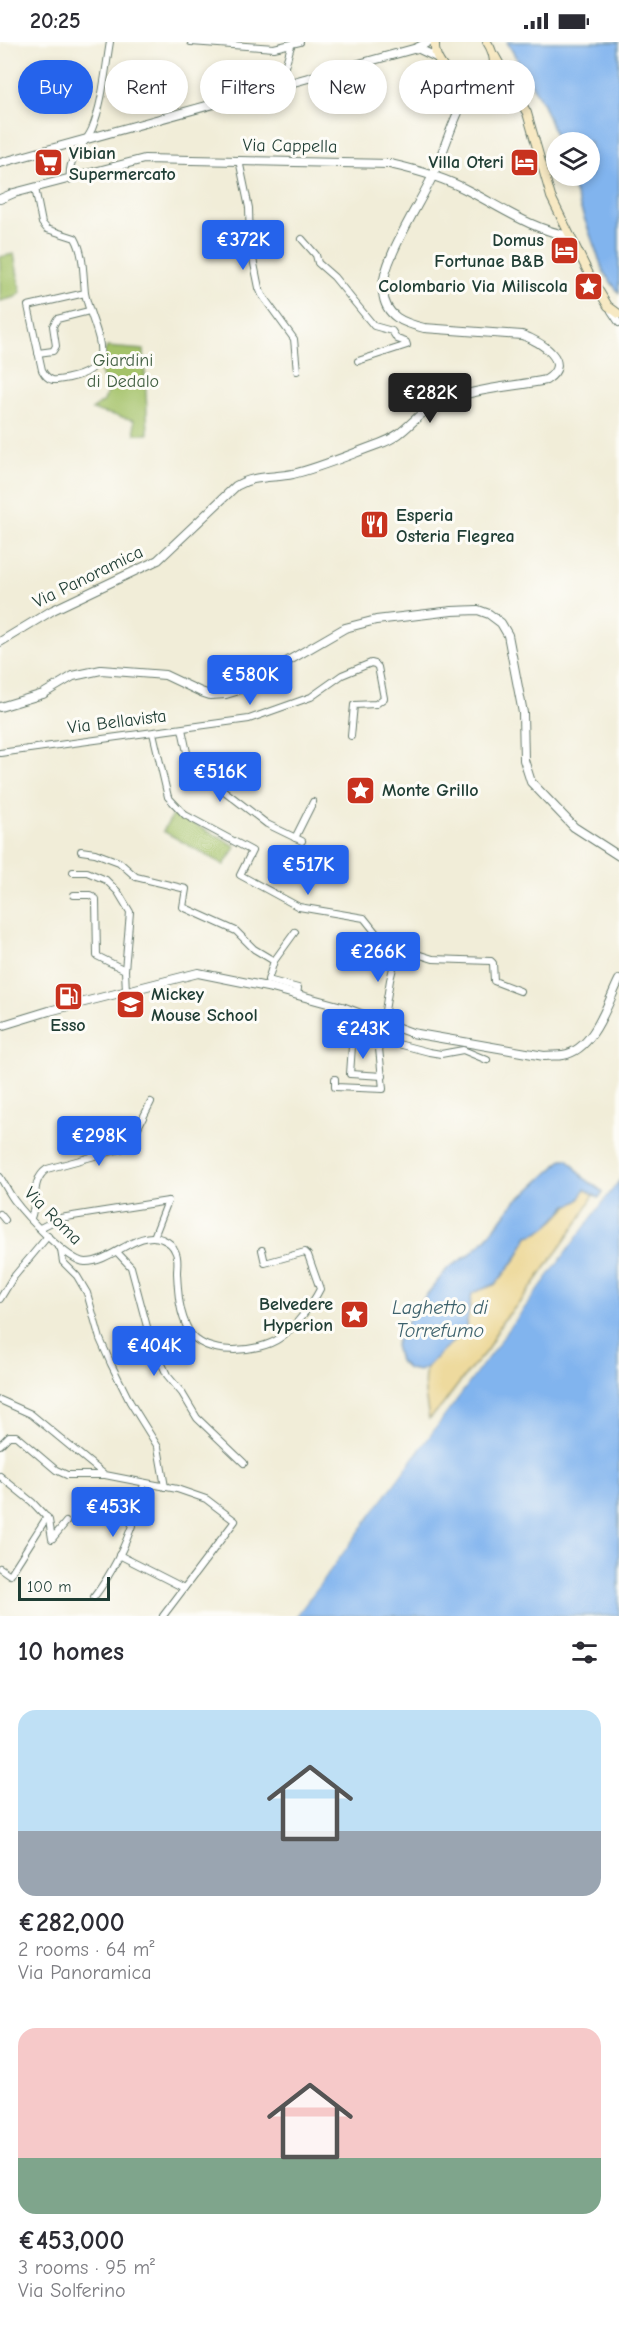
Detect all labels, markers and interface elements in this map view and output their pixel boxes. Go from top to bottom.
text: 20:25 [30,8,81,34]
chip: Buy [18,60,93,114]
chip: Rent [105,60,188,114]
chip: Filters [200,60,296,114]
chip: New [308,60,387,114]
chip: Apartment [399,60,535,114]
map controls [546,132,600,186]
button: layers [546,132,600,186]
street label: Via Cappella [242,135,338,157]
place label: Vibian Supermercato [69,143,176,185]
hotel icon: Villa Oteri [509,146,541,178]
supermarket icon: Vibian Supermercato [32,147,64,179]
place label: Villa Oteri [428,152,504,173]
pin: €372K [201,220,285,271]
text: €372K [216,228,270,251]
place label: Domus Fortunae B&B [434,230,544,272]
hotel icon: Domus Fortunae B&B [549,234,581,266]
place icon: Colombario Via Miliscola [573,270,605,302]
place label: Colombario Via Miliscola [378,276,568,297]
park label: Giardini di Dedalo [87,350,159,392]
pin: €282K [388,373,472,424]
text: €282K [402,381,458,404]
place label: Esperia Osteria Flegrea [396,505,515,547]
restaurant icon: Esperia Osteria Flegrea [359,509,391,541]
street label: Via Panoramica [29,541,147,613]
pin: €580K [208,655,292,706]
text: €580K [221,663,279,686]
street label: Via Bellavista [66,706,168,738]
pin: €516K [178,752,262,803]
text: €516K [193,760,247,783]
place icon: Monte Grillo [345,774,377,806]
place label: Monte Grillo [382,780,478,801]
pin: €517K [266,845,350,896]
text: €517K [282,853,334,876]
pin: €266K [336,932,420,983]
text: €266K [350,940,406,963]
fuel station icon: Esso [52,980,84,1012]
place label: Mickey Mouse School [151,984,258,1026]
school or university icon: Mickey Mouse School [114,988,146,1020]
pin: €243K [321,1009,405,1060]
place label: Esso [50,1015,86,1036]
text: €243K [336,1017,390,1040]
pin: €298K [57,1116,141,1167]
text: €298K [71,1124,127,1147]
street label: Via Roma [20,1183,86,1249]
place label: Belvedere Hyperion [259,1294,333,1336]
water label: Laghetto di Torrefumo [392,1296,489,1342]
place icon: Belvedere Hyperion [338,1298,370,1330]
pin: €404K [112,1326,196,1377]
text: €404K [126,1334,182,1357]
pin: €453K [71,1487,155,1538]
text: €453K [86,1495,140,1518]
scale bar [18,1574,110,1602]
text: 100 m [27,1578,71,1596]
icon: filters [568,1636,601,1669]
text: 10 homes [18,1637,124,1667]
icon: home [256,1749,364,1857]
text: €282,000 [18,1908,125,1938]
text: 2 rooms · 64 m² [18,1938,154,1961]
text: Via Panoramica [18,1961,152,1984]
icon: home [256,2067,364,2175]
text: €453,000 [18,2226,124,2256]
text: 3 rooms · 95 m² [18,2256,155,2279]
text: Via Solferino [18,2279,126,2302]

